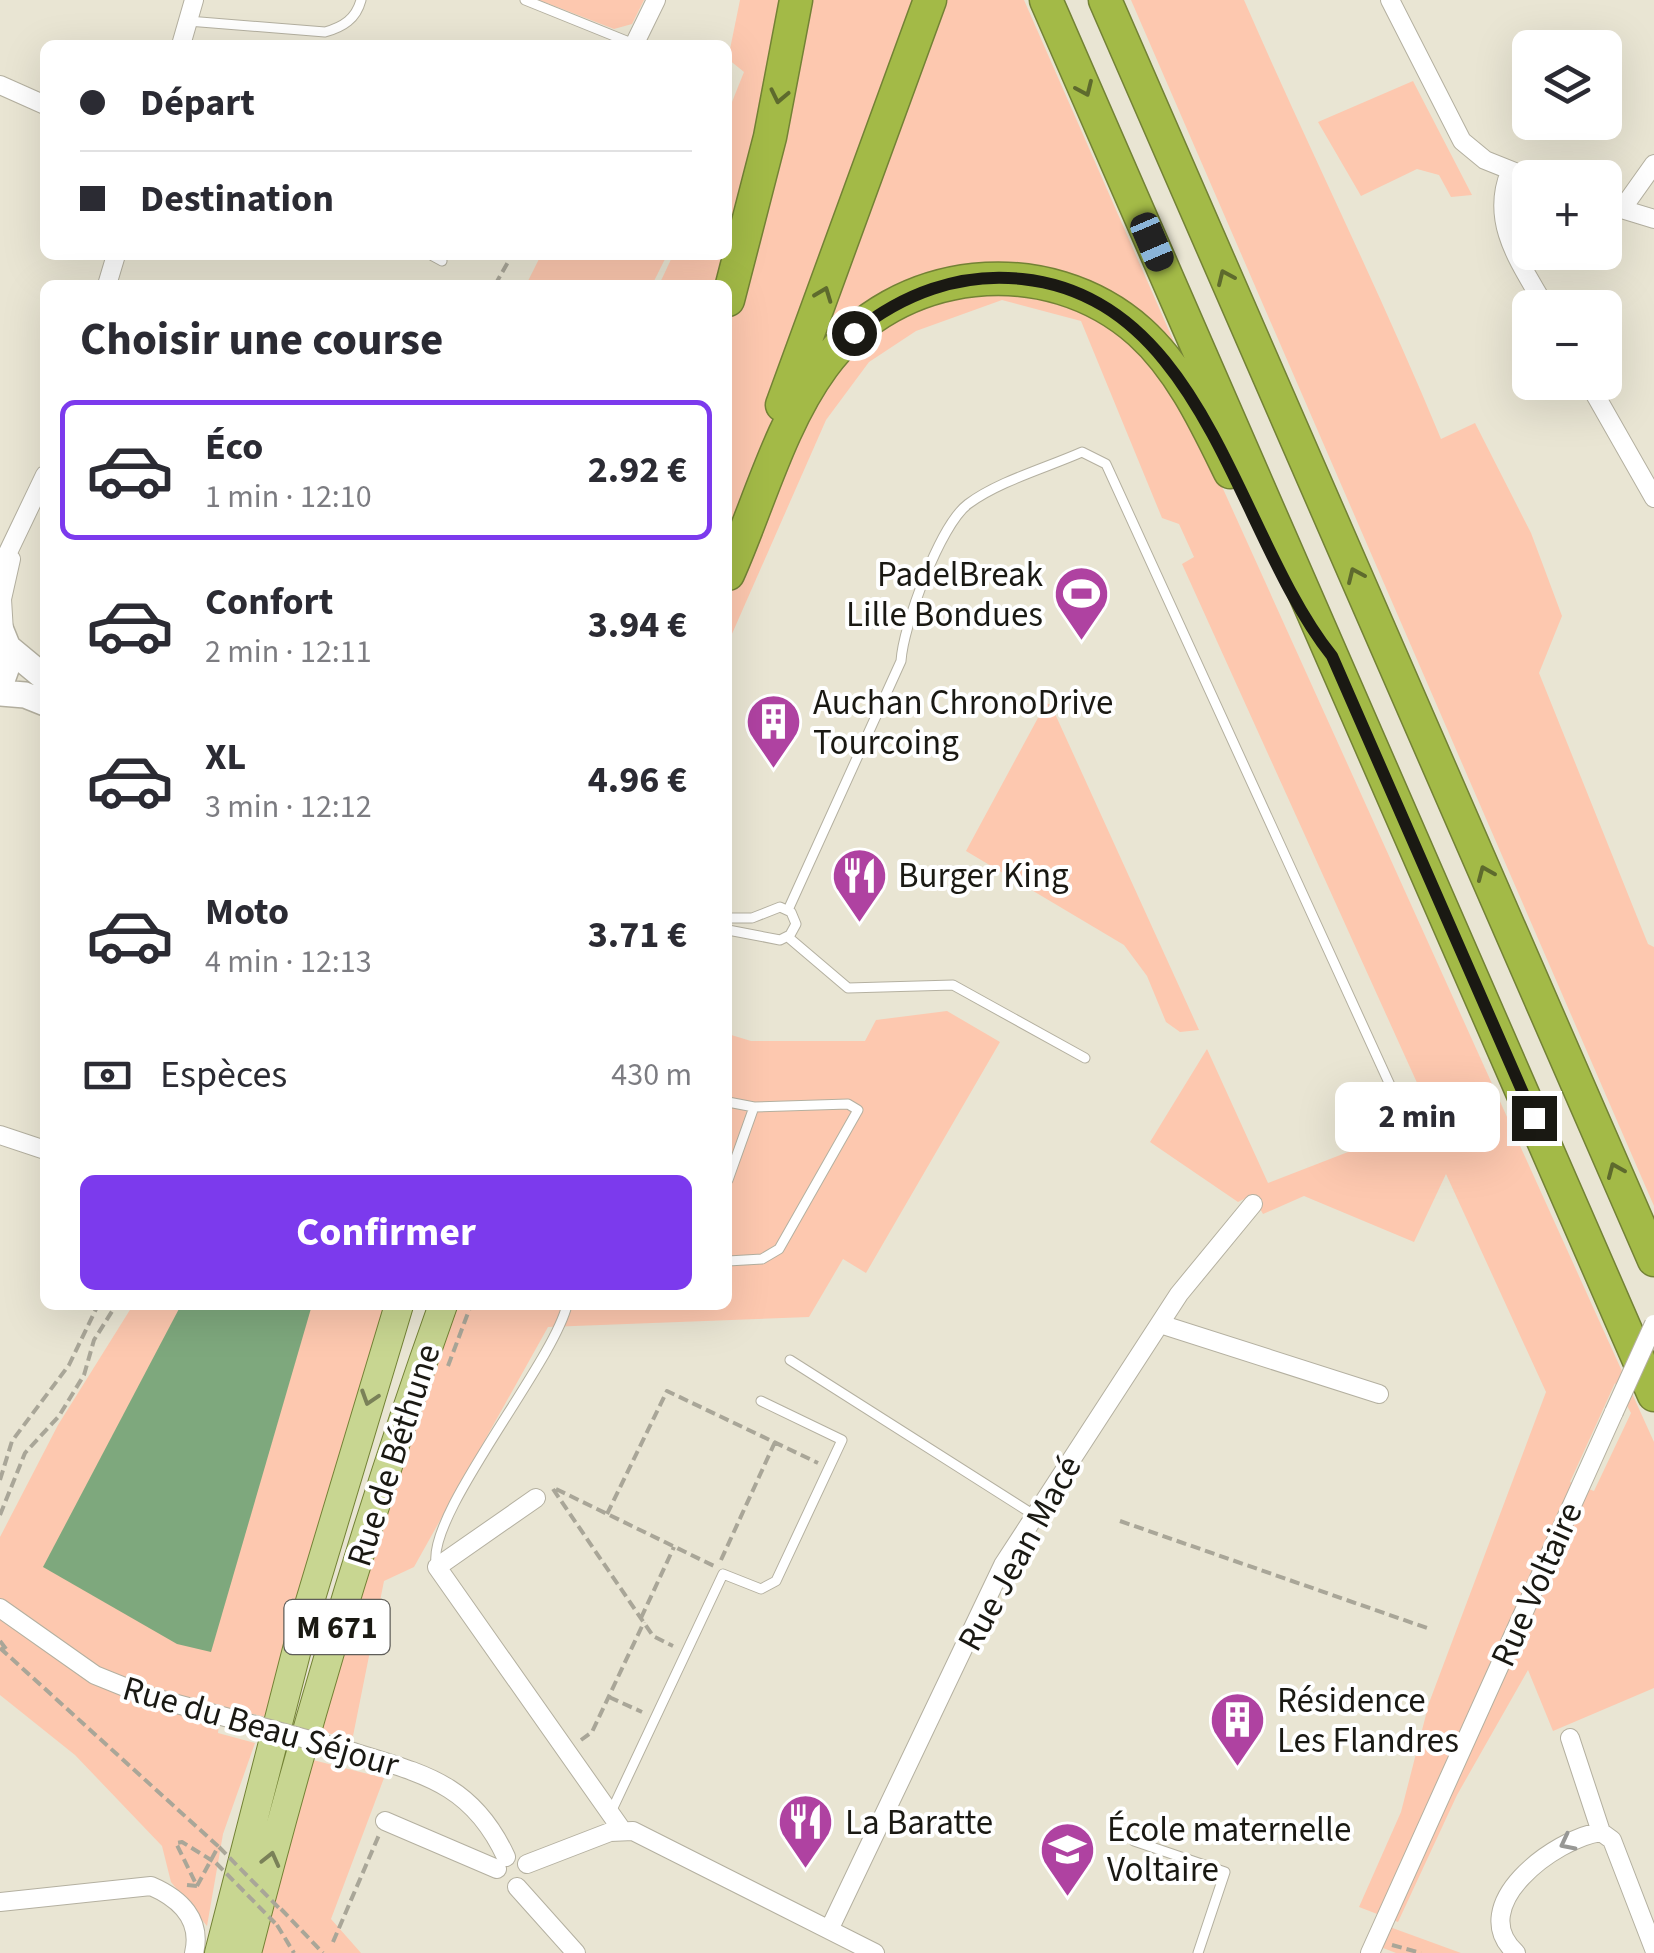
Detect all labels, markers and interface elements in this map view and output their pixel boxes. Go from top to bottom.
map controls [1512,30,1622,400]
button: layers [1512,30,1622,140]
text: Départ [140,76,255,130]
one-way arrow [1073,79,1093,97]
one-way arrow [770,87,791,104]
button: + [1512,160,1622,270]
text: Destination [140,172,334,226]
car [1126,209,1178,275]
one-way arrow [1217,269,1237,287]
one-way arrow [812,287,832,304]
button: − [1512,290,1622,400]
text: Choisir une course [80,308,443,372]
route start [832,311,877,356]
text: Éco [205,420,263,474]
icon: car [85,425,175,515]
text: 2.92 € [588,443,687,497]
text: 1 min · 12:10 [205,474,372,520]
place label: PadelBreak Lille Bondues [846,550,1044,640]
sports icon: PadelBreak Lille Bondues [1052,564,1112,643]
one-way arrow [1347,567,1367,585]
text: Confort [205,575,333,629]
icon: car [85,580,175,670]
text: 3.94 € [588,598,687,652]
text: 2 min · 12:11 [205,629,372,675]
place label: Auchan ChronoDrive Tourcoing [813,678,1113,768]
building icon: Auchan ChronoDrive Tourcoing [744,692,804,771]
text: XL [205,730,246,784]
icon: car [85,735,175,825]
text: 4.96 € [588,753,687,807]
text: 3 min · 12:12 [205,784,372,830]
restaurant icon: Burger King [829,845,889,924]
place label: Burger King [898,851,1069,901]
one-way arrow [1477,865,1497,883]
text: Moto [205,885,289,939]
icon: car [85,890,175,980]
text: 3.71 € [588,908,687,962]
text: 4 min · 12:13 [205,939,372,985]
icon: cash [80,1048,135,1103]
text: Espèces [160,1048,287,1102]
text: 430 m [611,1052,692,1098]
callout: 2 min [1334,1083,1499,1153]
text: 2 min [1379,1094,1456,1140]
route end [1512,1096,1557,1141]
one-way arrow [1607,1162,1627,1180]
button: Confirmer [80,1175,692,1290]
street label: Rue de Béthune [334,1338,453,1573]
one-way arrow [360,1389,381,1406]
street label: Rue Jean Macé [946,1447,1094,1660]
street label: Rue Voltaire [1478,1494,1595,1675]
road number: M 671 [284,1600,390,1654]
street label: Rue du Beau Séjour [117,1664,405,1790]
place label: Résidence Les Flandres [1277,1676,1459,1766]
building icon: Résidence Les Flandres [1208,1690,1268,1769]
restaurant icon: La Baratte [776,1792,836,1871]
place label: La Baratte [845,1798,993,1848]
place label: École maternelle Voltaire [1107,1805,1351,1895]
school or university icon: École maternelle Voltaire [1038,1819,1098,1898]
one-way arrow [1560,1831,1578,1850]
one-way arrow [259,1851,280,1868]

